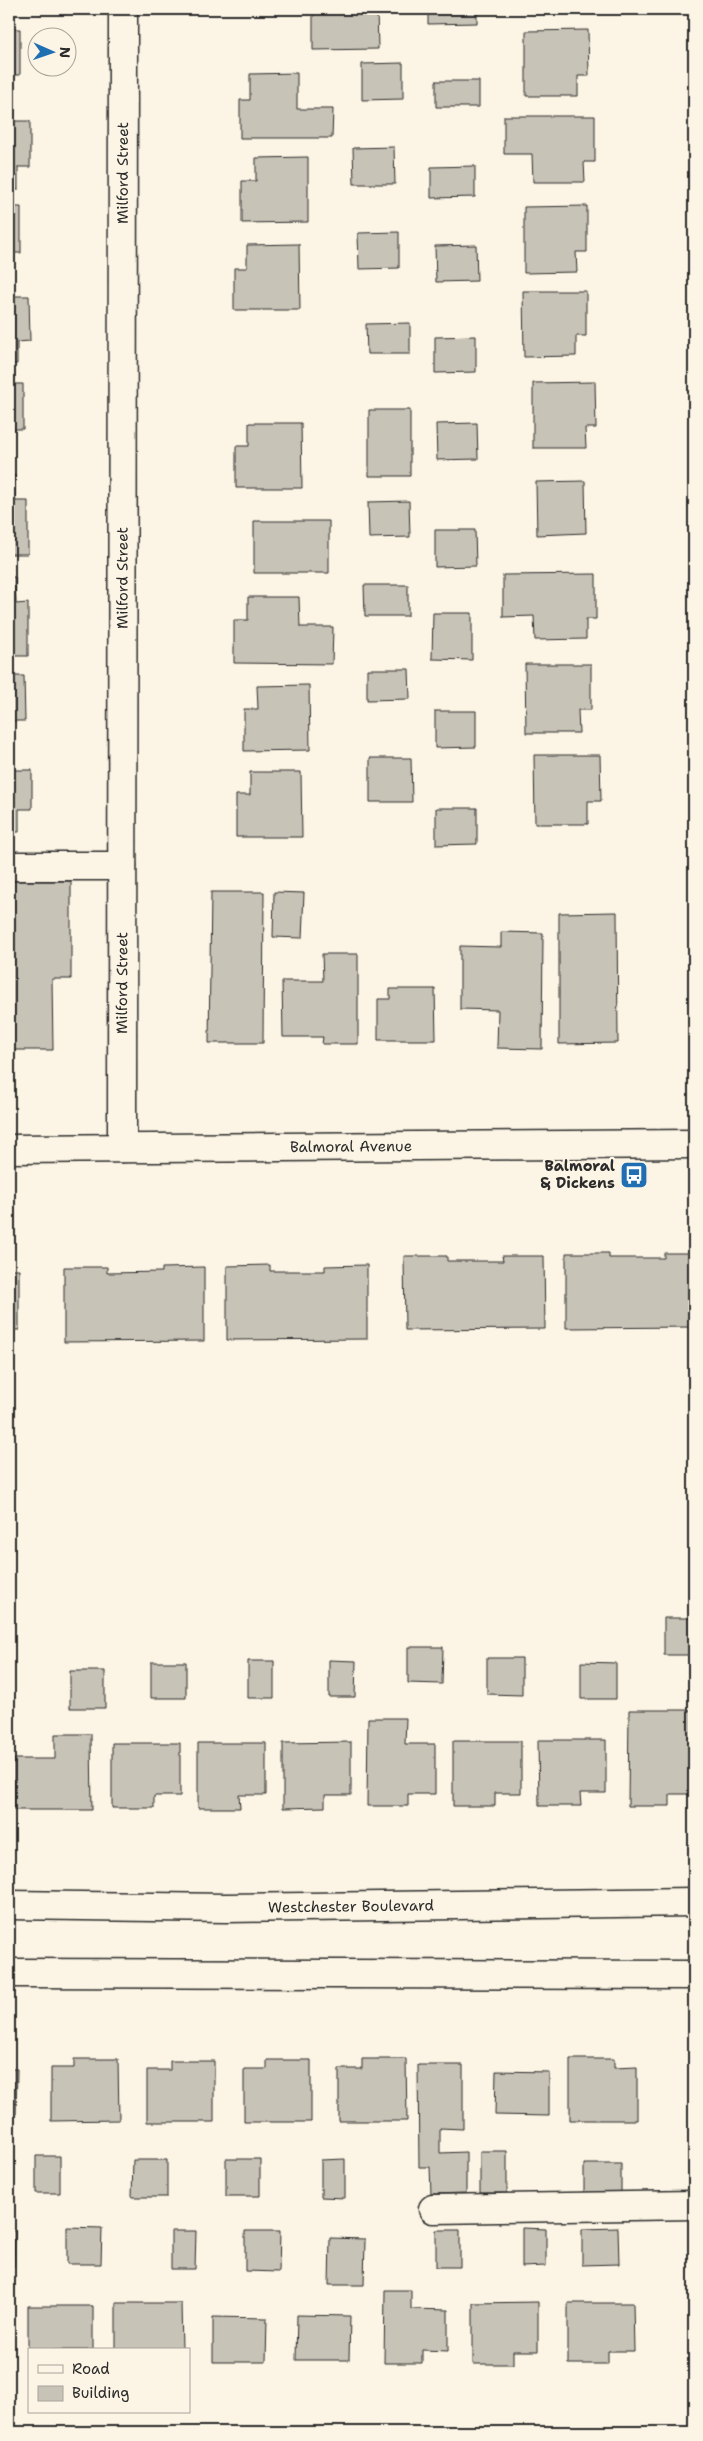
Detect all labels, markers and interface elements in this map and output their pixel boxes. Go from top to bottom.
north arrow [28,28,78,78]
text: N [56,47,74,58]
street label: Milford Street [113,122,133,224]
street label: Milford Street [112,527,133,629]
street label: Milford Street [112,932,132,1034]
street label: Balmoral Avenue [290,1136,412,1157]
place label: Balmoral & Dickens [540,1156,615,1193]
bus stop icon: Balmoral & Dickens [619,1160,649,1190]
street label: Westchester Boulevard [268,1895,435,1917]
legend [28,2348,190,2414]
text: Road [72,2359,110,2379]
text: Building [72,2383,129,2403]

